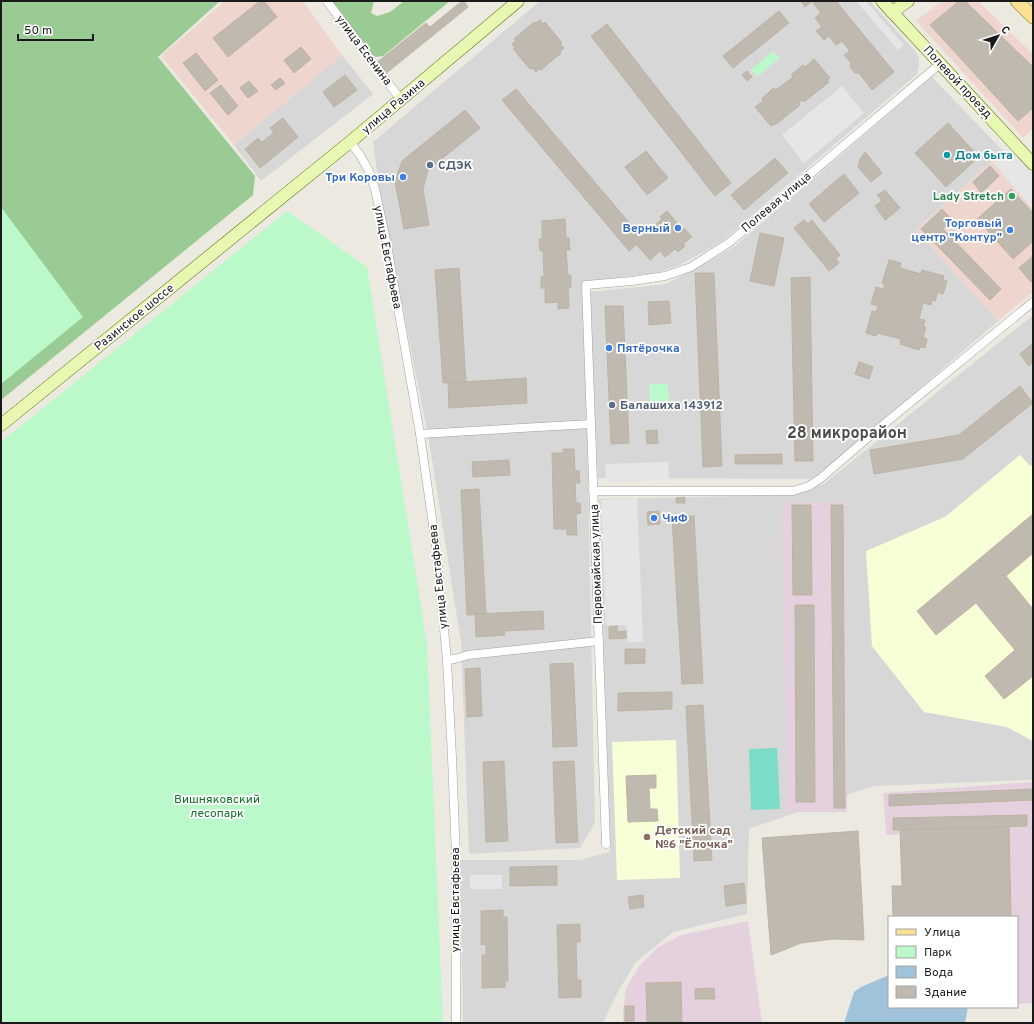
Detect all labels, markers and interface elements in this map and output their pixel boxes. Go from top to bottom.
street label: улица Есенина [331,12,395,89]
scale bar [18,16,93,42]
north arrow [978,16,1018,56]
text: 50 m [24,23,52,39]
text: С [997,23,1013,37]
street label: Полевой проезд [919,43,995,123]
street label: улица Разина [359,76,429,138]
place label: Дом быта [955,148,1013,164]
marker: Дом быта [942,150,952,160]
place label: СДЭК [438,158,473,174]
marker: СДЭК [425,160,435,170]
street label: Полевая улица [739,169,815,237]
place label: Три Коровы [325,170,395,186]
marker: Три Коровы [398,172,408,182]
place label: Lady Stretch [933,189,1004,205]
marker: Lady Stretch [1007,191,1017,201]
street label: улица Евстафьева [369,204,405,310]
place label: Торговый центр "Контур" [911,216,1002,246]
place label: Верный [623,221,670,237]
marker: Верный [673,223,683,233]
marker: Торговый центр "Контур" [1005,225,1015,235]
street label: Разинское шоссе [91,281,178,355]
place label: Пятёрочка [617,341,680,357]
marker: Пятёрочка [604,343,614,353]
place label: Балашиха 143912 [620,398,723,414]
marker: Балашиха 143912 [607,400,617,410]
district label: 28 микрорайон [787,424,907,444]
street label: Первомайская улица [587,504,607,624]
place label: ЧиФ [662,511,688,527]
marker: ЧиФ [649,513,659,523]
street label: улица Евстафьева [426,524,452,630]
park label: Вишняковский лесопарк [174,792,260,822]
place label: Детский сад №6 "Ёлочка" [655,823,733,853]
marker: Детский сад №6 "Ёлочка" [642,832,652,842]
street label: улица Евстафьева [448,847,464,953]
legend [888,916,1018,1008]
text: Улица [924,925,960,941]
text: Парк [924,945,952,961]
text: Вода [924,965,953,981]
text: Здание [924,985,967,1001]

